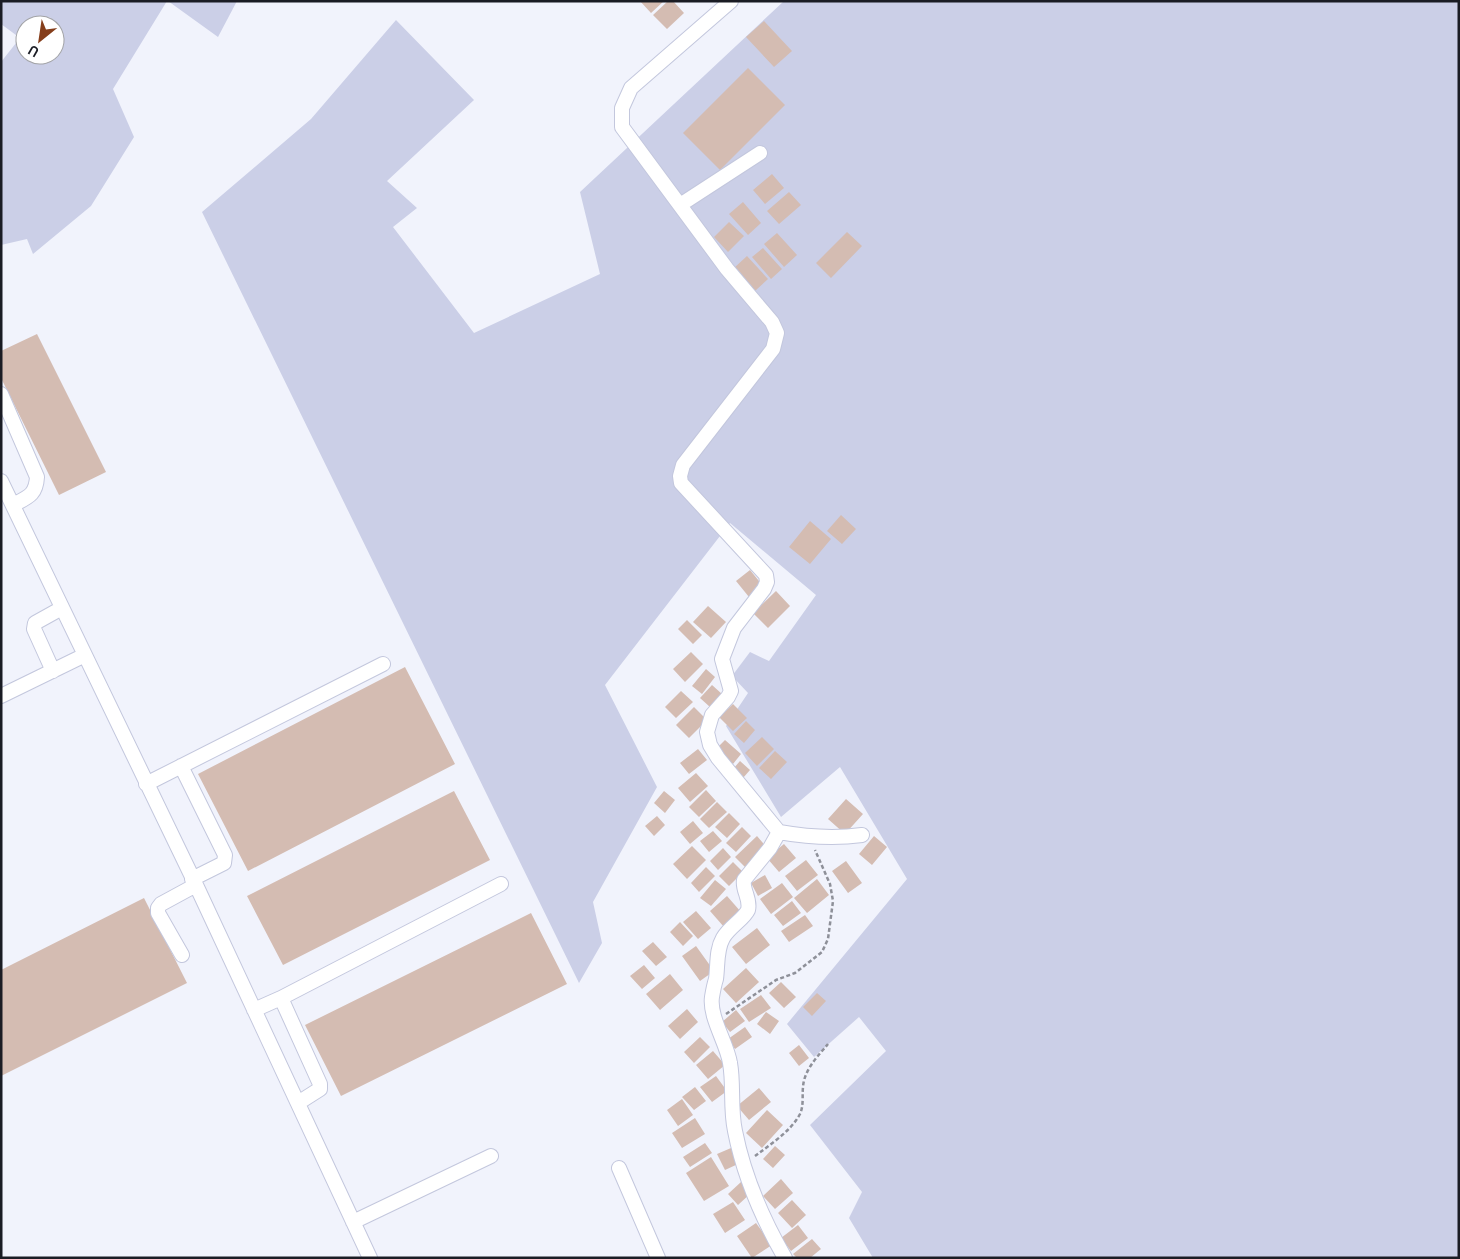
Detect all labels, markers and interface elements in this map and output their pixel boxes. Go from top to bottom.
north arrow [15,15,65,65]
text: U [25,41,42,61]

